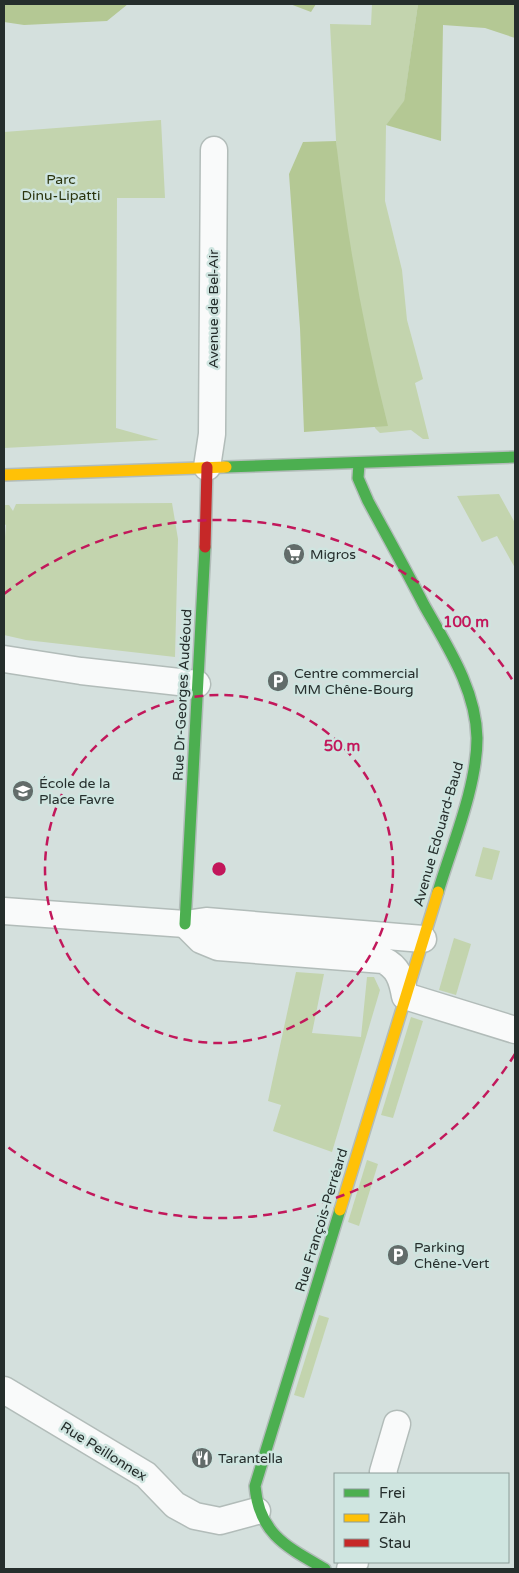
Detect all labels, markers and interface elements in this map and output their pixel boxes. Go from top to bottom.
park label: Parc Dinu-Lipatti [22,171,100,204]
street label: Avenue de Bel-Air [205,249,222,369]
supermarket icon: Migros [282,542,306,566]
place label: Migros [310,546,356,563]
street label: Rue Dr-Georges Audéoud [170,609,195,781]
text: 100 m [443,613,489,631]
place label: Centre commercial MM Chêne-Bourg [294,665,419,698]
parking icon: Centre commercial MM Chêne-Bourg [266,669,290,693]
text: 50 m [324,737,360,755]
street label: Avenue Edouard-Baud [410,760,467,909]
place label: École de la Place Favre [39,775,114,808]
school or university icon: École de la Place Favre [11,779,35,803]
centre of rings [210,860,228,878]
street label: Rue François-Perréard [292,1146,351,1294]
place label: Parking Chêne-Vert [414,1239,490,1272]
parking icon: Parking Chêne-Vert [386,1243,410,1267]
street label: Rue Peillonnex [57,1418,150,1485]
restaurant icon: Tarantella [190,1446,214,1470]
place label: Tarantella [218,1450,283,1467]
legend [334,1473,509,1563]
text: Frei [379,1484,405,1502]
text: Zäh [379,1509,406,1527]
text: Stau [379,1534,411,1552]

